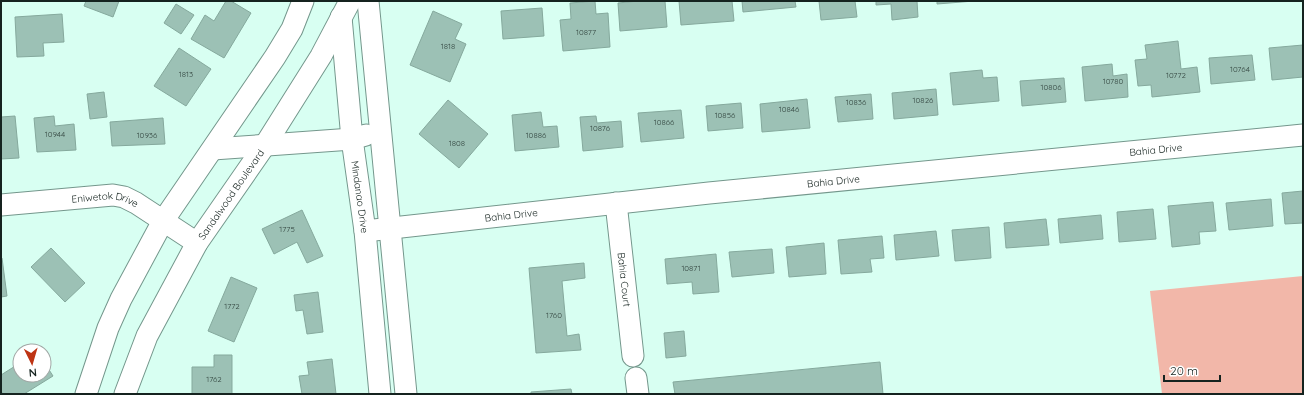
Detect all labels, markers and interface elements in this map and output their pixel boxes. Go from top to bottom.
house number: 10877 [576,27,596,37]
house number: 1818 [441,41,455,51]
house number: 10764 [1230,64,1250,74]
house number: 1813 [179,69,193,79]
house number: 10772 [1166,70,1187,80]
house number: 10780 [1103,76,1123,86]
house number: 10806 [1040,82,1062,92]
house number: 10826 [913,95,934,105]
house number: 10836 [846,97,867,107]
house number: 10846 [779,104,800,114]
house number: 10856 [715,110,736,120]
house number: 10866 [654,117,675,127]
house number: 10876 [590,123,611,133]
house number: 10944 [45,129,65,139]
house number: 10936 [137,130,158,140]
house number: 10886 [526,130,547,140]
house number: 1808 [449,138,465,148]
street label: Bahia Drive [1129,141,1183,159]
street label: Sandalwood Boulevard [195,147,267,242]
street label: Mindanao Drive [348,160,371,234]
street label: Bahia Drive [806,172,861,190]
street label: Eniwetok Drive [71,189,141,210]
street label: Bahia Drive [484,206,539,225]
house number: 1775 [279,224,295,234]
street label: Bahia Court [615,252,634,308]
house number: 10871 [681,263,701,273]
house number: 1772 [224,301,240,311]
house number: 1760 [546,310,562,320]
north arrow [12,343,52,383]
scale bar [1164,357,1220,383]
text: 20 m [1170,363,1198,378]
text: N [28,366,38,380]
house number: 1762 [206,374,222,384]

